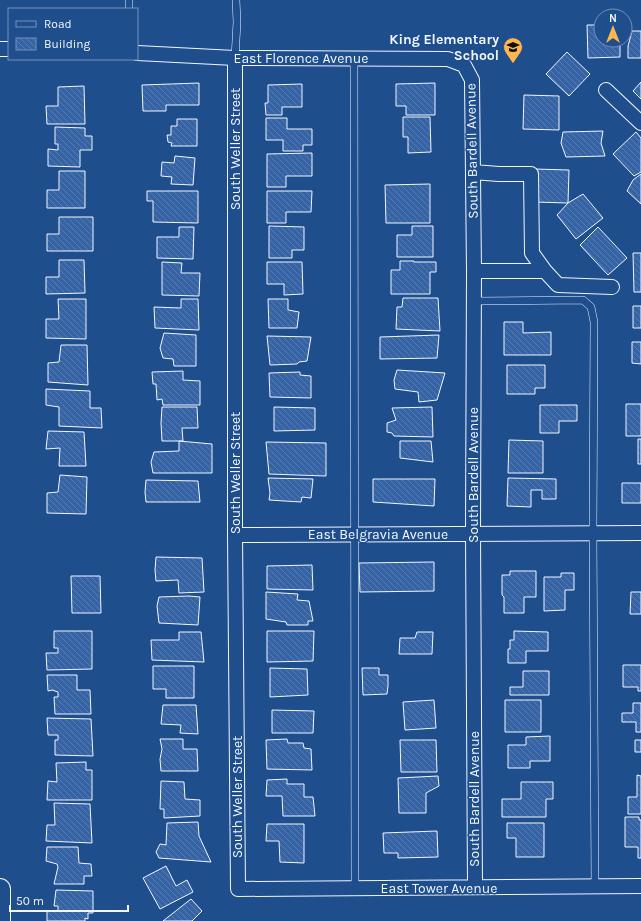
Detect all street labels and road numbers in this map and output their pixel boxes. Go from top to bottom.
street label: East Florence Avenue [234,50,368,67]
street label: South Bardell Avenue [462,83,482,219]
street label: South Weller Street [227,88,244,210]
street label: South Bardell Avenue [465,407,482,543]
street label: South Weller Street [227,412,244,534]
street label: East Belgravia Avenue [308,526,448,543]
street label: South Bardell Avenue [466,731,483,867]
street label: South Weller Street [229,736,246,858]
street label: East Tower Avenue [381,880,497,897]

